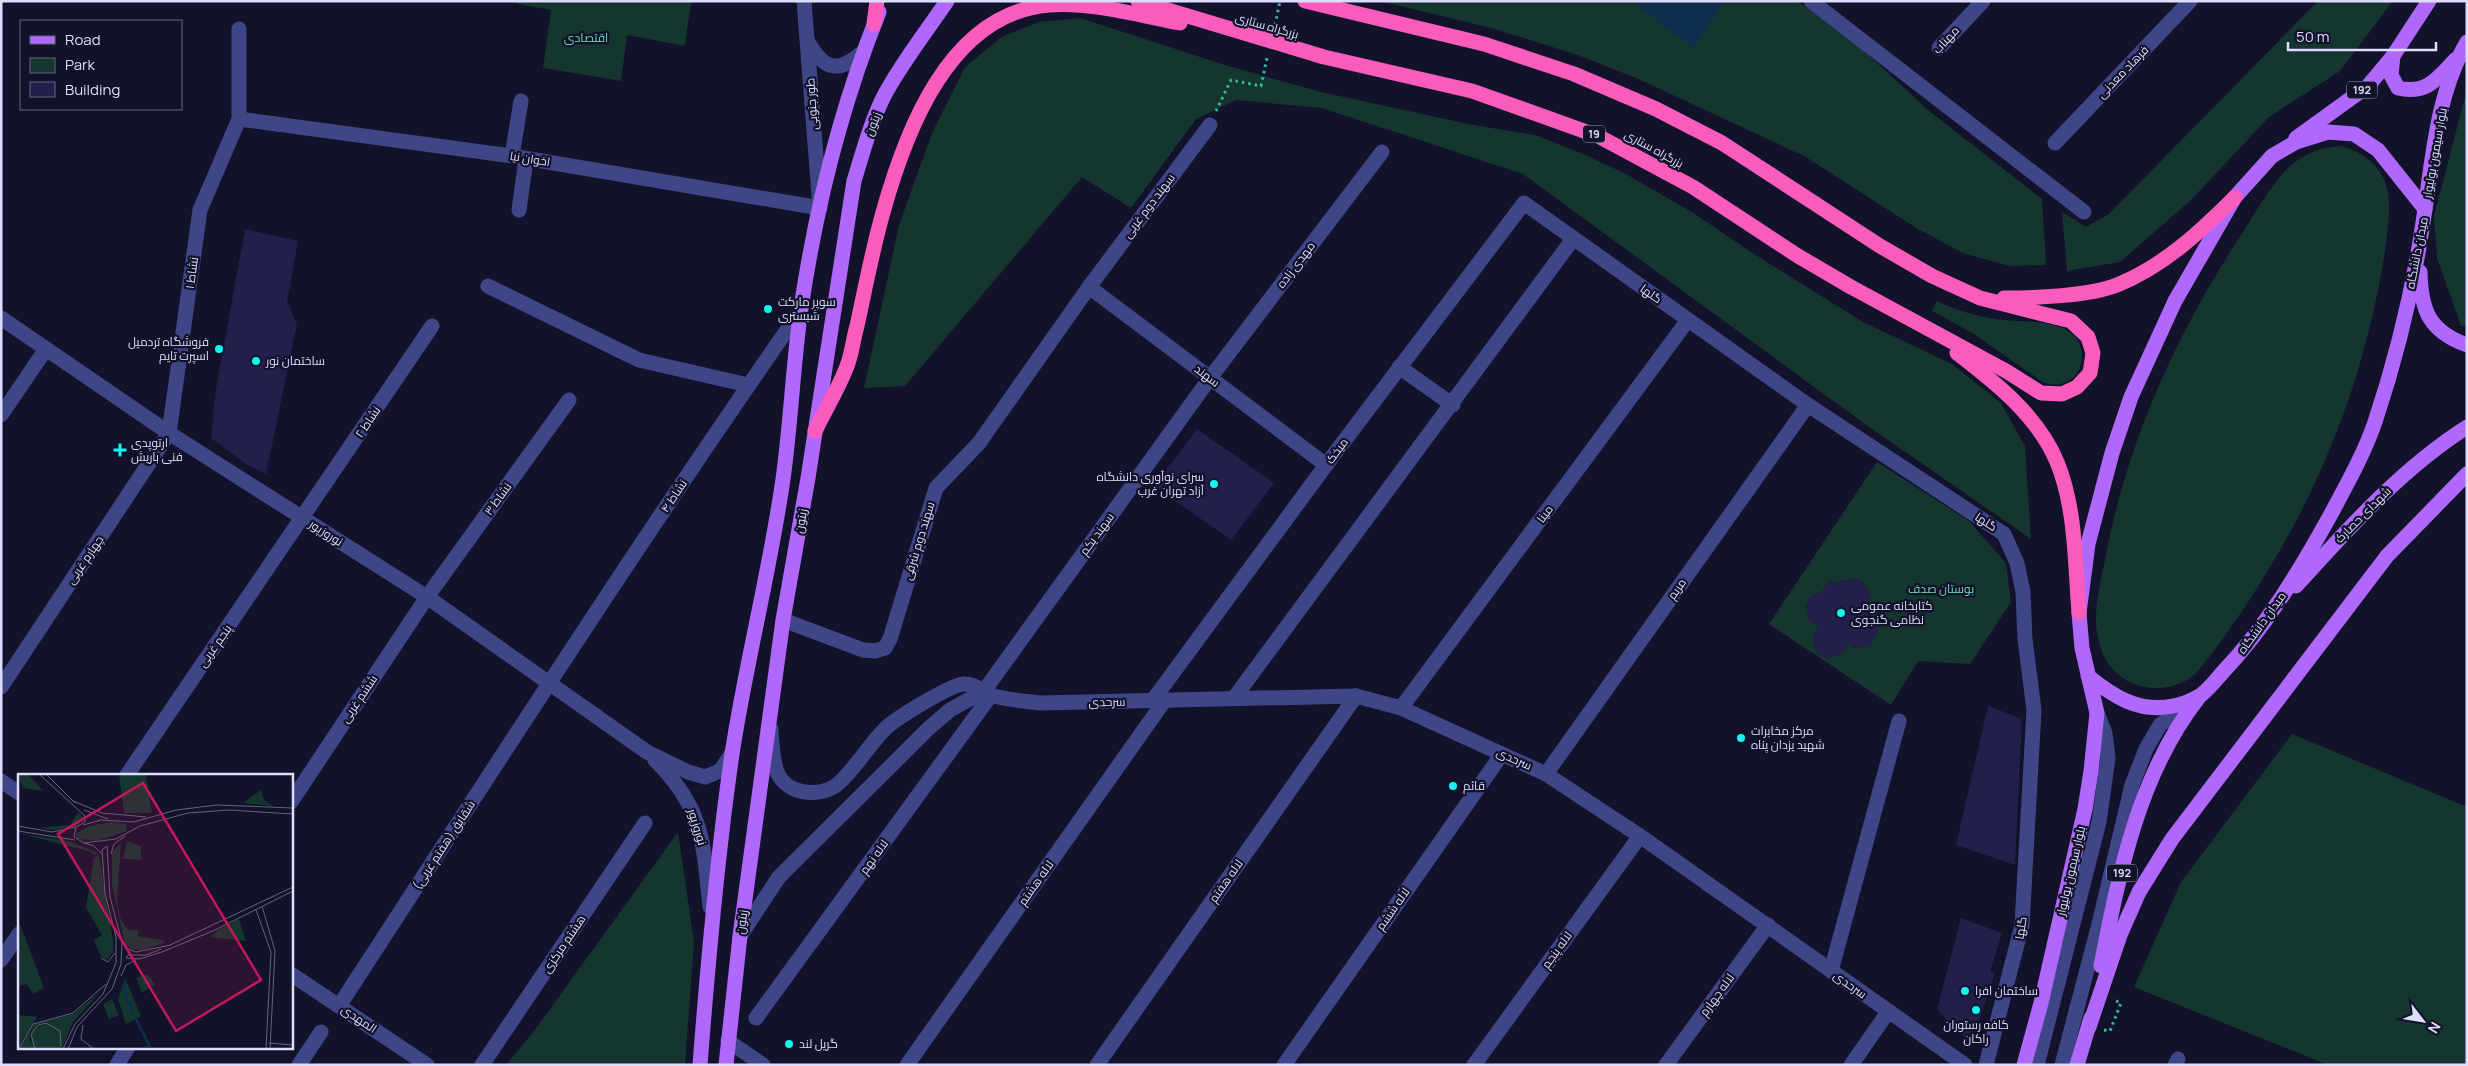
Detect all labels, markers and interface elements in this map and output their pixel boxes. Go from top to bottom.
street label: بزرگراه ستاری [1233,8,1301,43]
legend [20,20,182,110]
scale bar [2288,20,2436,52]
street label: مهتاب [1928,22,1963,57]
text: 50 m [2296,26,2330,47]
text: Road [65,29,101,50]
park label: اقتصادی [564,29,608,46]
street label: فرهاد معدنی [2093,41,2152,102]
text: Park [65,54,95,75]
street label: طور جنوبی [801,77,822,131]
text: Building [65,79,120,100]
road number: 192 [2347,82,2377,98]
street label: بلوار سیمون بولیوار [2418,106,2451,201]
street label: زیتون [860,109,885,139]
street label: بزرگراه ستاری [1622,125,1687,172]
road number: 19 [1583,126,1605,142]
street label: اخوان نیا [509,147,552,170]
street label: سهند دوم غربی [1119,170,1179,242]
street label: میدان دانشگاه [2401,216,2432,290]
street label: مهدی زاده [1272,238,1319,292]
street label: نشاط ۱ [181,256,202,290]
street label: گلها [1637,280,1666,307]
place label: سوپر مارکت شبستری [778,293,836,324]
marker: سوپر مارکت شبستری [762,303,774,315]
place label: فروشگاه تردمیل اسپرت تایم [128,333,209,365]
marker: فروشگاه تردمیل اسپرت تایم [213,343,225,355]
place label: ساختمان نور [265,352,325,369]
marker: ساختمان نور [250,355,262,367]
street label: سهند [1191,360,1224,391]
street label: نشاط ۲ [351,402,384,441]
place label: ارتوپدی فنی باریش [131,434,183,465]
street label: میخک [1321,434,1352,467]
marker: ارتوپدی فنی باریش [113,443,127,457]
place label: سرای نوآوری دانشگاه آزاد تهران غرب [1096,468,1205,499]
street label: نشاط ۴ [656,476,691,516]
marker: سرای نوآوری دانشگاه آزاد تهران غرب [1208,478,1220,490]
street label: نشاط ۳ [480,479,515,519]
street label: شهدای حصارک [2331,483,2395,547]
street label: سهند دوم شرقی [899,499,939,582]
street label: مینا [1532,501,1557,526]
street label: زیتون [790,507,811,535]
street label: گلها [1972,508,2001,535]
street label: سهند يكم [1075,509,1118,559]
street label: نوروزپور [305,515,347,551]
street label: چهارم غربی [62,532,108,588]
street label: مریم [1663,575,1690,603]
park label: بوستان صدف [1908,580,1974,597]
street label: میدان دانشگاه [2233,588,2290,657]
place label: کتابخانه عمومی نظامی گنجوی [1851,597,1933,628]
marker: کتابخانه عمومی نظامی گنجوی [1835,607,1847,619]
street label: پنجم غربی [194,620,237,671]
street label: ششم غربی [336,671,381,726]
street label: سرحدی [1088,693,1126,710]
place label: مرکز مخابرات شهید یزدان پناه [1751,722,1825,754]
marker: مرکز مخابرات شهید یزدان پناه [1735,732,1747,744]
street label: سرحدی [1494,743,1535,774]
inset map [18,774,292,1048]
place label: قائم [1463,777,1485,794]
marker: قائم [1447,780,1459,792]
street label: شقایق (هفتم غربی) [408,797,479,893]
street label: نوروزپور [683,806,711,847]
street label: بلوار سیمون بولیوار [2052,824,2089,918]
street label: لاله نهم [855,836,892,878]
street label: لاله هفتم [1205,856,1247,906]
street label: لاله هشتم [1014,857,1057,909]
road number: 192 [2107,864,2137,881]
street label: لاله ششم [1372,884,1413,933]
street label: زیتون [731,908,752,935]
street label: هشتم مرکزی [538,911,589,976]
street label: گلها [2010,915,2031,941]
street label: لاله پنجم [1537,928,1577,972]
street label: سرحدی [1830,967,1870,1002]
street label: لاله چهارم [1695,970,1739,1020]
place label: ساختمان افرا [1975,982,2038,999]
marker: ساختمان افرا [1959,985,1971,997]
north arrow [2398,996,2448,1046]
street label: المهدی [338,1000,381,1037]
marker: کافه رستوران راکان [1970,1004,1982,1016]
place label: کافه رستوران راکان [1943,1016,2009,1047]
text: N [2424,1019,2445,1037]
place label: گریل لند [799,1035,838,1052]
marker: گریل لند [783,1038,795,1050]

